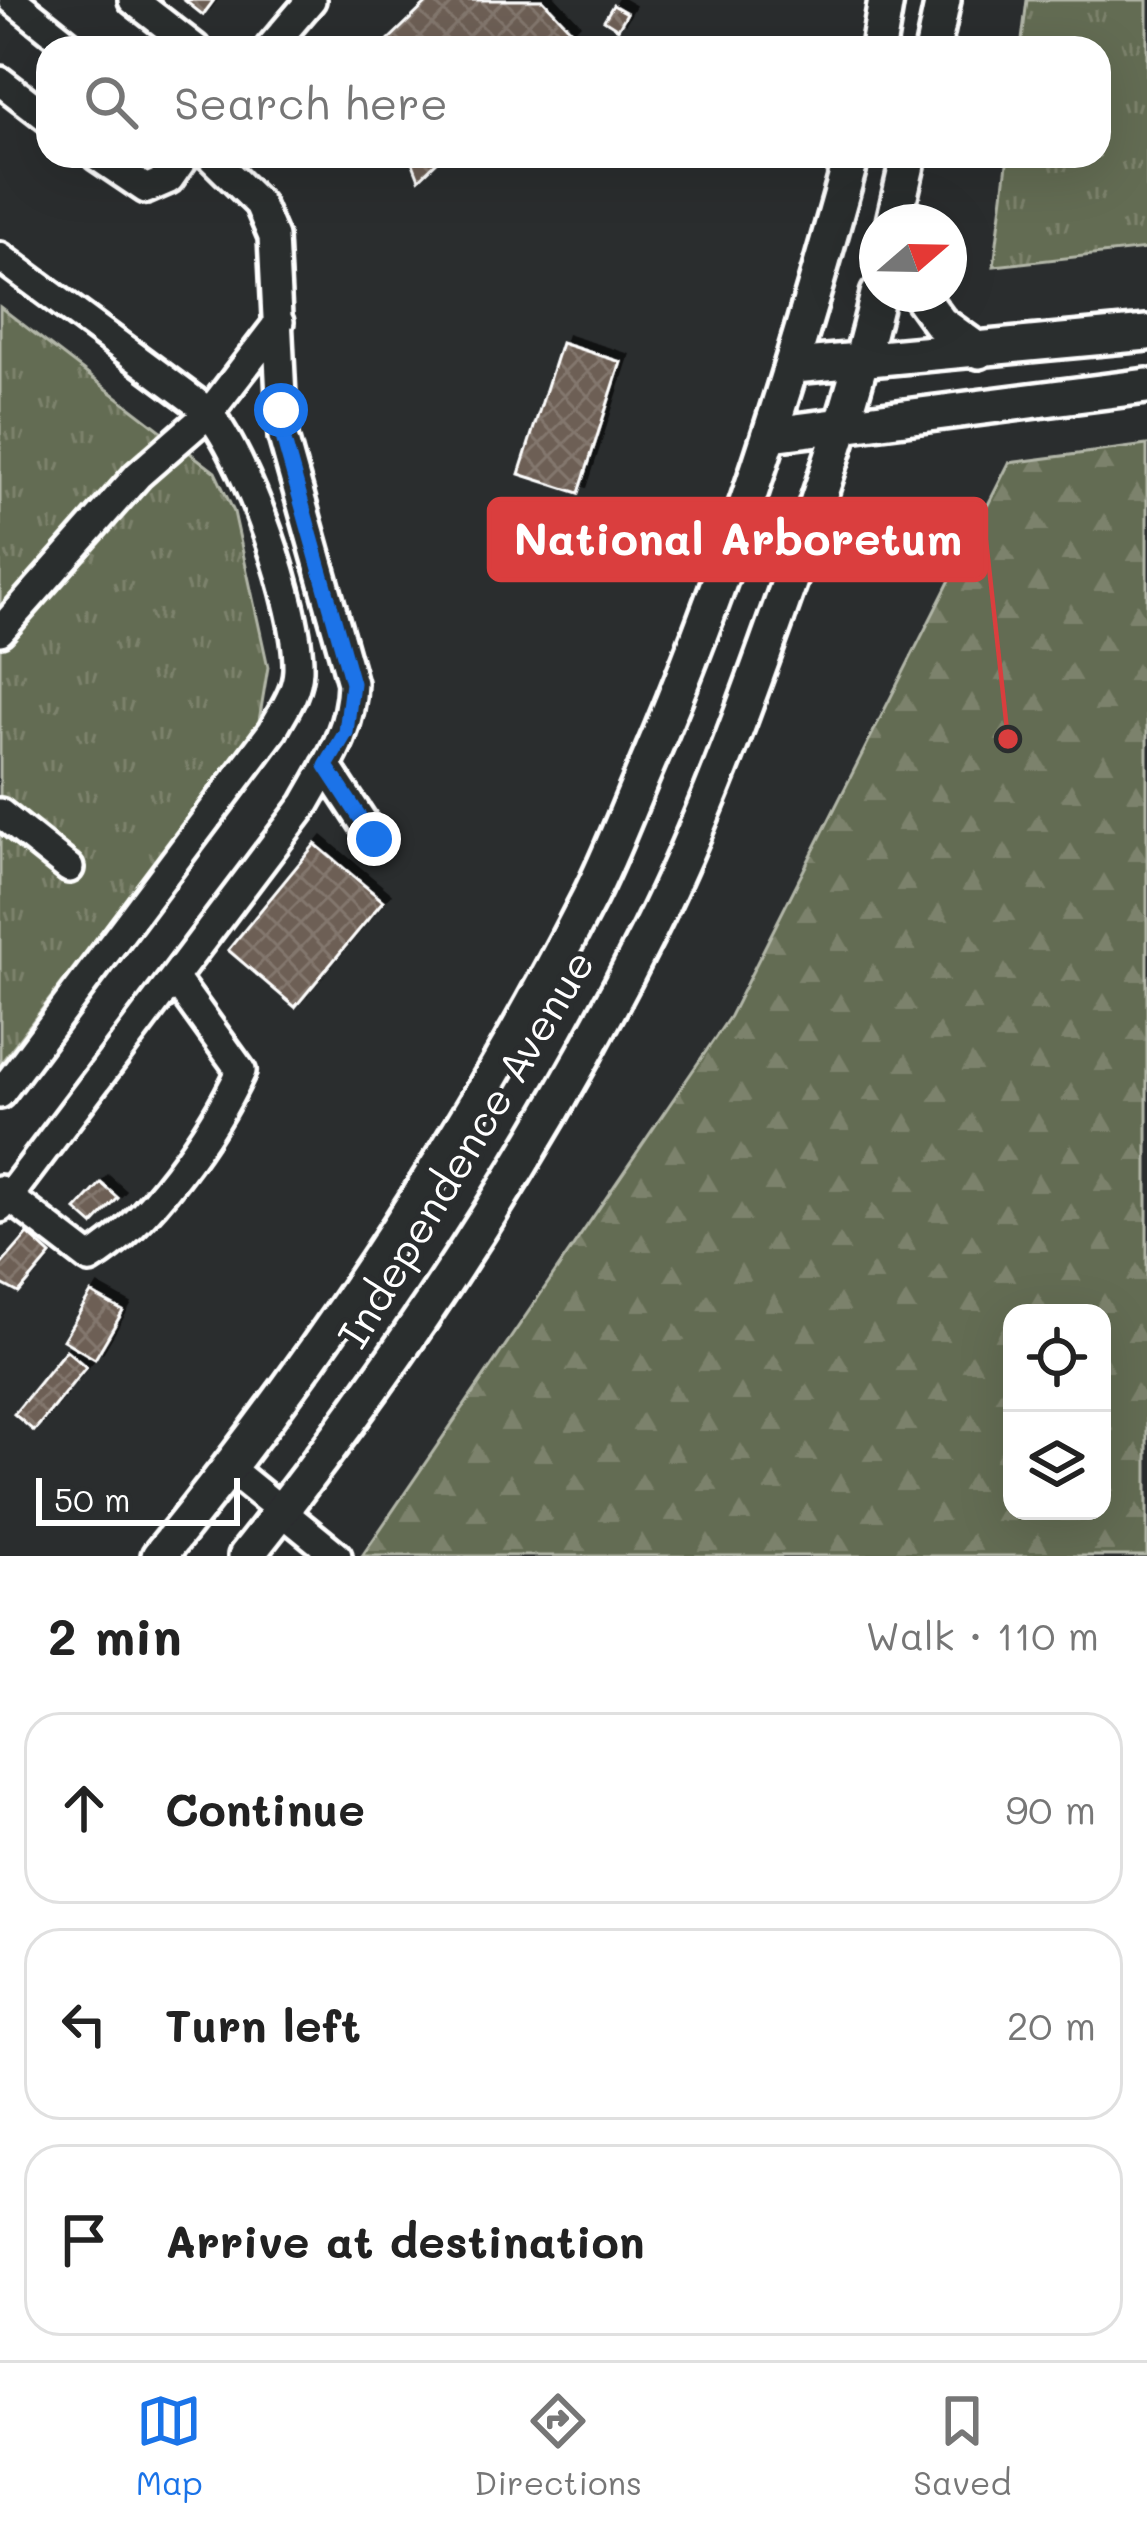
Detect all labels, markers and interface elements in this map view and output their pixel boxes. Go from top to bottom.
search box [36,36,1111,168]
icon: search [78,69,144,135]
text: Search here [174,73,448,131]
north arrow [859,204,967,312]
route start [254,383,308,437]
callout: National Arboretum [489,499,986,580]
text: National Arboretum [514,508,962,566]
route end [347,812,401,866]
street label: Independence Avenue [324,939,605,1357]
map controls [1003,1304,1111,1520]
button: locate [1003,1304,1111,1412]
button: layers [1003,1412,1111,1520]
scale bar [36,1472,240,1525]
text: 50 m [54,1477,130,1520]
text: 2 min [48,1601,182,1668]
text: Walk · 110 m [866,1609,1099,1660]
icon: ahead [51,1775,117,1841]
text: Continue [165,1779,365,1837]
text: 90 m [1005,1783,1096,1834]
icon: left [51,1991,117,2057]
text: Turn left [165,1995,361,2053]
text: 20 m [1007,1999,1096,2050]
icon: arrive [51,2207,117,2273]
text: Arrive at destination [165,2211,645,2269]
tab: Map [136,2388,203,2503]
tab: Directions [474,2388,642,2503]
tab: Saved [913,2388,1011,2503]

